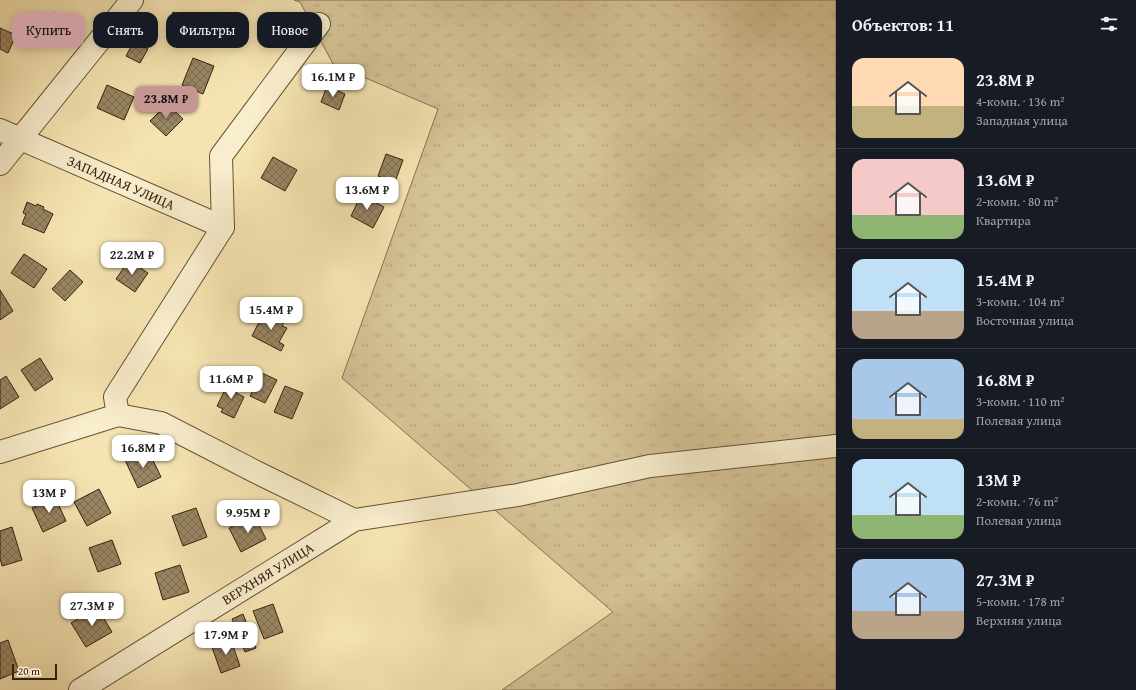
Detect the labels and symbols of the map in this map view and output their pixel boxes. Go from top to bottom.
pin: 16.1M ₽ [296,64,370,98]
pin: 23.8M ₽ [129,86,203,120]
street label: ЗАПАДНАЯ УЛИЦА [64,150,179,215]
pin: 13.6M ₽ [330,177,404,211]
pin: 22.2M ₽ [95,242,169,276]
pin: 15.4M ₽ [234,297,308,331]
pin: 11.6M ₽ [194,366,268,400]
pin: 16.8M ₽ [106,435,180,469]
pin: 13M ₽ [21,480,77,514]
pin: 9.95M ₽ [211,500,285,534]
street label: ВЕРХНЯЯ УЛИЦА [218,537,318,610]
pin: 27.3M ₽ [55,593,129,627]
pin: 17.9M ₽ [189,622,263,656]
scale bar [12,662,57,681]

